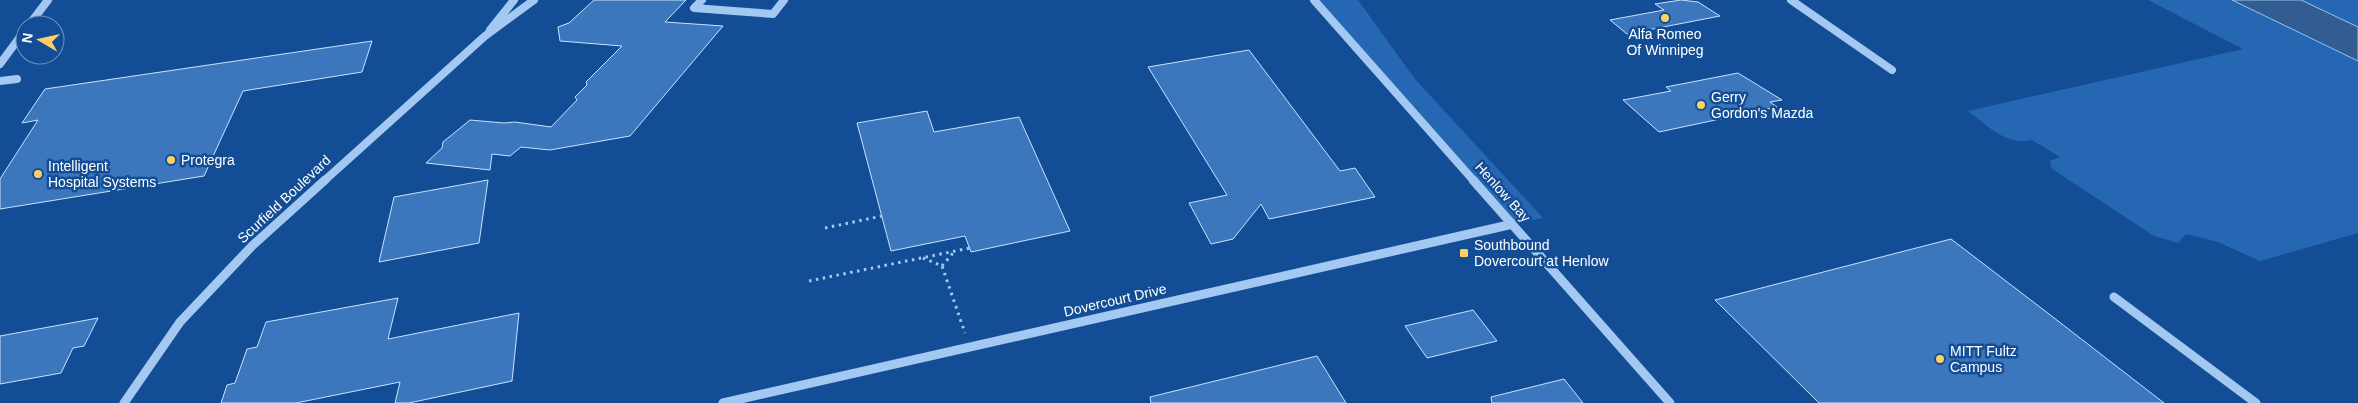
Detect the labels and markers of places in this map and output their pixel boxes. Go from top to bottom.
marker: Alfa Romeo Of Winnipeg [1659,12,1671,24]
place label: Alfa Romeo Of Winnipeg [1626,26,1704,58]
place label: Gerry Gordon's Mazda [1711,89,1813,121]
marker: Gerry Gordon's Mazda [1695,99,1707,111]
place label: Protegra [181,152,235,168]
marker: Protegra [165,154,177,166]
place label: Intelligent Hospital Systems [48,158,156,190]
marker: Intelligent Hospital Systems [32,168,44,180]
place label: Southbound Dovercourt at Henlow [1474,237,1610,269]
marker: Southbound Dovercourt at Henlow [1458,247,1470,259]
place label: MITT Fultz Campus [1950,343,2017,375]
marker: MITT Fultz Campus [1934,353,1946,365]

